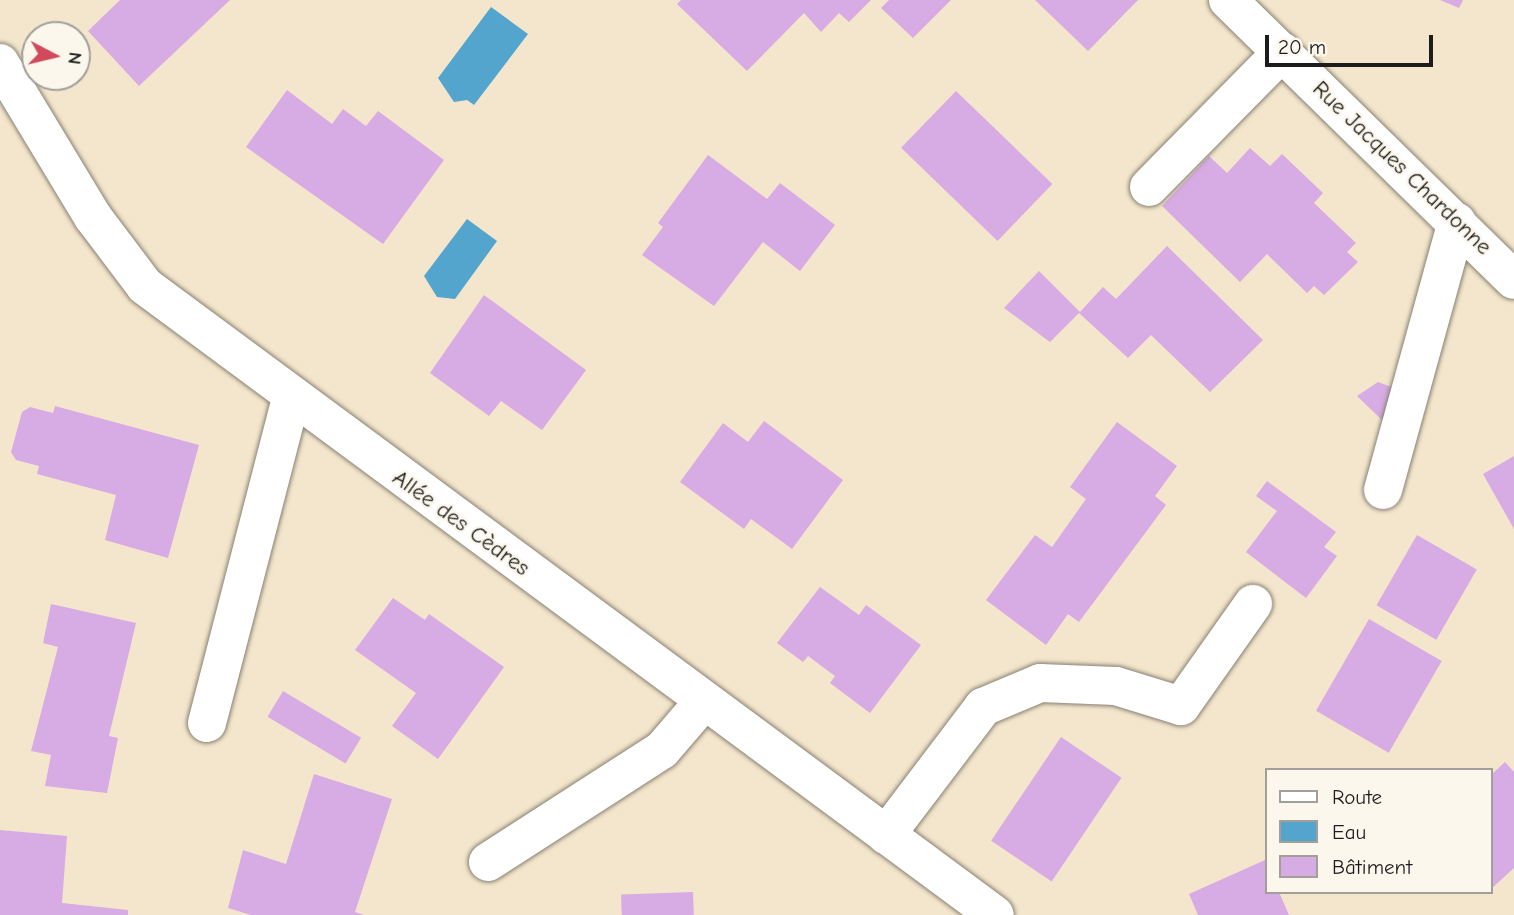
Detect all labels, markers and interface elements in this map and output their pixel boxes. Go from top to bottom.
north arrow [21,21,91,91]
scale bar [1269,21,1437,65]
text: 20 m [1278,35,1326,59]
text: N [63,51,87,66]
street label: Rue Jacques Chardonne [1307,75,1497,261]
street label: Allée des Cèdres [387,464,535,582]
legend [1266,768,1493,894]
text: Route [1332,785,1382,809]
text: Eau [1332,820,1366,844]
text: Bâtiment [1332,855,1412,879]

